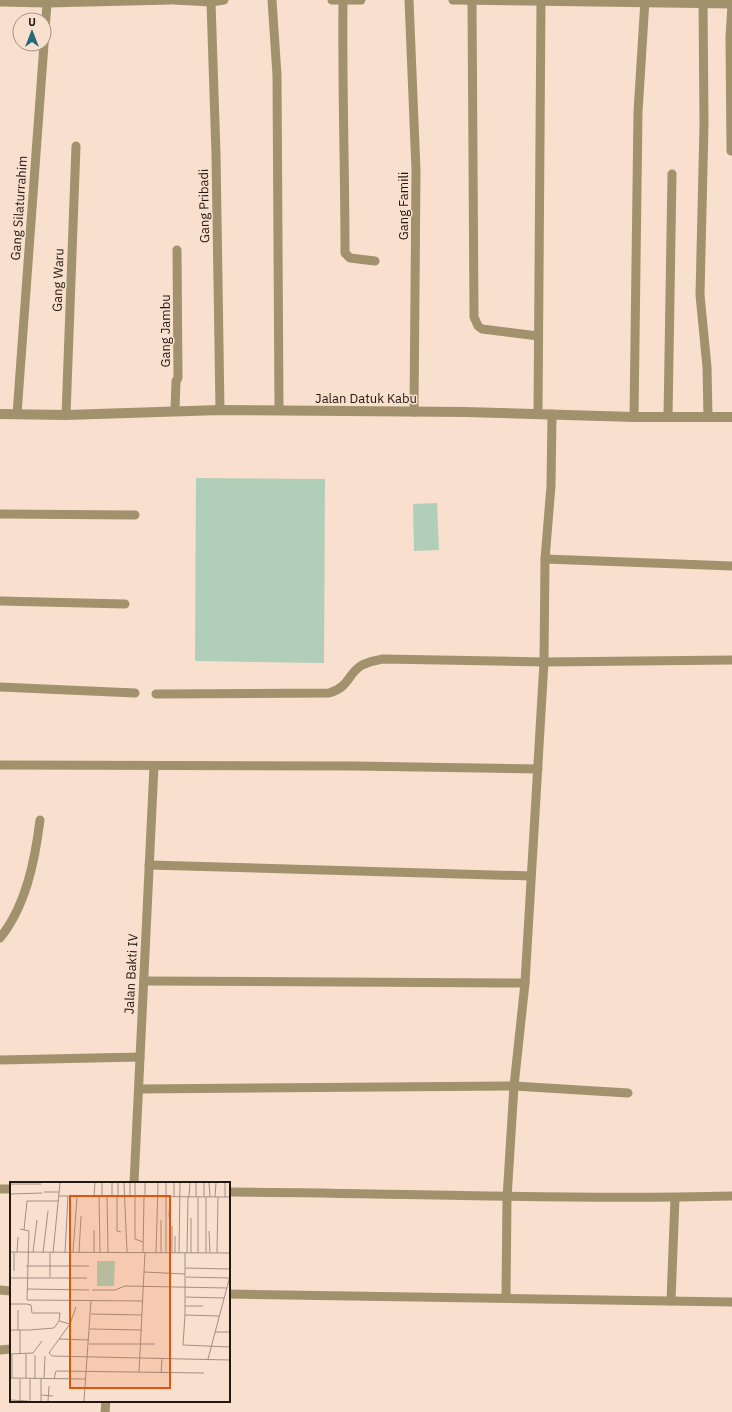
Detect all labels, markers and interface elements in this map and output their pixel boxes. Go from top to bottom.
north arrow [12,12,52,52]
text: U [28,15,36,29]
street label: Gang Silaturrahim [7,155,31,261]
street label: Gang Pribadi [195,169,213,243]
street label: Gang Famili [395,172,412,240]
street label: Gang Waru [48,248,68,312]
street label: Gang Jambu [157,294,174,368]
street label: Jalan Datuk Kabu [315,390,417,407]
street label: Jalan Bakti IV [120,933,142,1015]
inset map [10,1182,230,1402]

